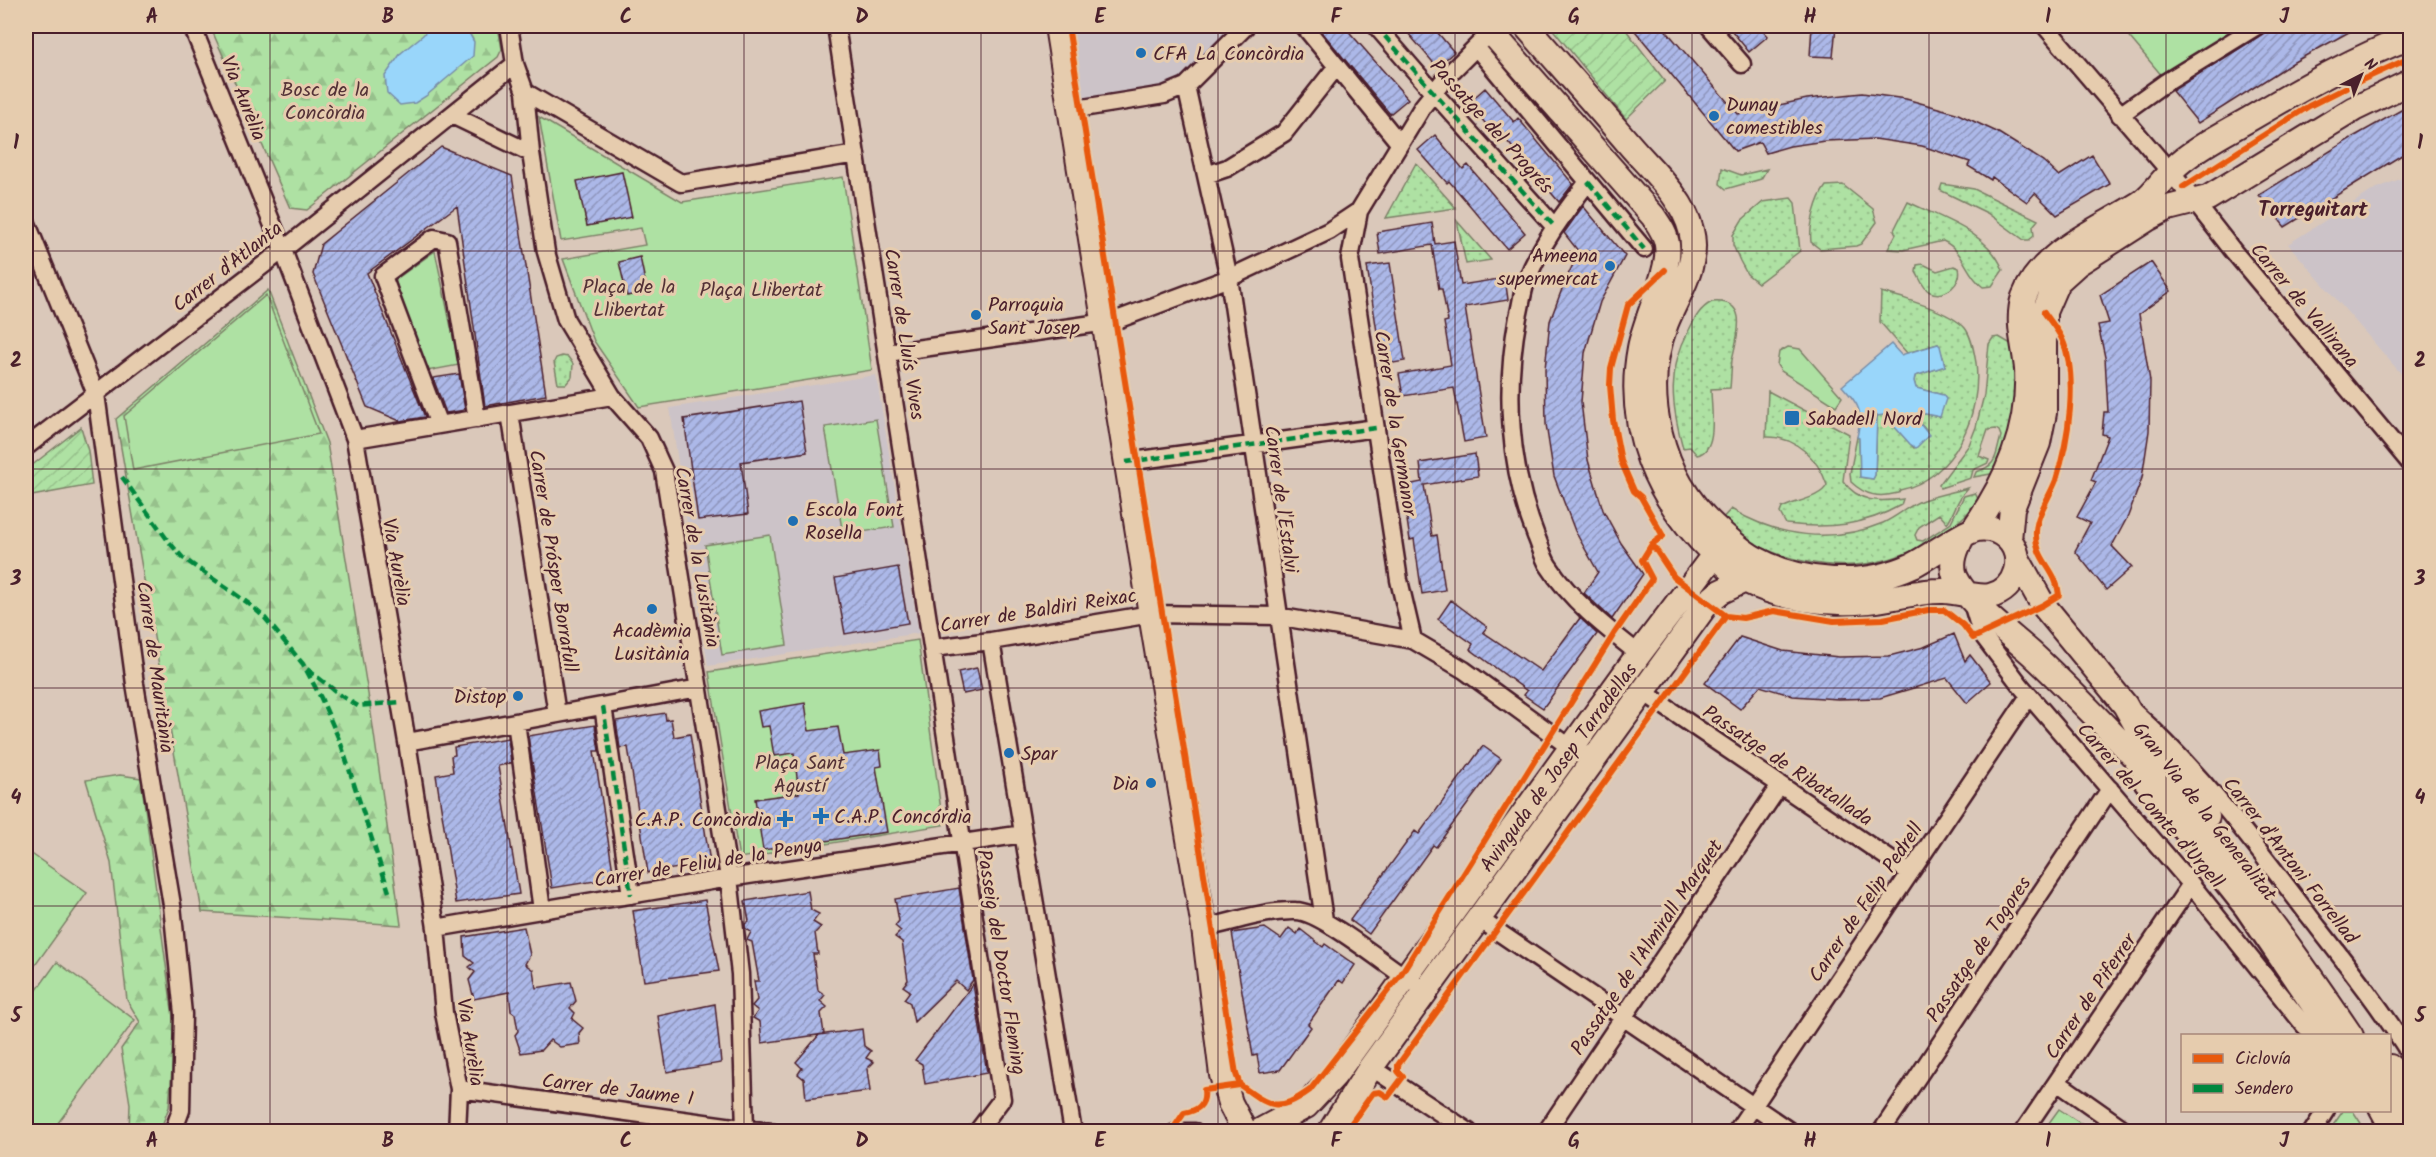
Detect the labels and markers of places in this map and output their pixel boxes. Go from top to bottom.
place label: CFA La Concòrdia [1153,39,1304,71]
marker: CFA La Concòrdia [1134,46,1148,60]
place label: Dunay comestibles [1726,90,1823,145]
marker: Dunay comestibles [1707,109,1721,123]
place label: Ameena supermercat [1497,241,1598,296]
marker: Ameena supermercat [1603,259,1617,273]
place label: Parroquia Sant Josep [988,290,1080,345]
marker: Parroquia Sant Josep [969,308,983,322]
place label: Sabadell Nord [1806,404,1923,436]
marker: Sabadell Nord [1783,409,1801,427]
place label: Escola Font Rosella [805,495,904,550]
marker: Escola Font Rosella [786,514,800,528]
marker: Acadèmia Lusitània [645,602,659,616]
place label: Acadèmia Lusitània [612,616,692,671]
place label: Distop [453,682,506,714]
marker: Distop [511,689,525,703]
place label: Spar [1021,739,1059,771]
marker: Spar [1002,746,1016,760]
place label: Dia [1112,769,1139,801]
marker: Dia [1144,776,1158,790]
place label: C.A.P. Concórdia [834,802,972,834]
place label: C.A.P. Concòrdia [634,805,772,837]
marker: C.A.P. Concórdia [812,807,830,825]
marker: C.A.P. Concòrdia [776,810,794,828]

